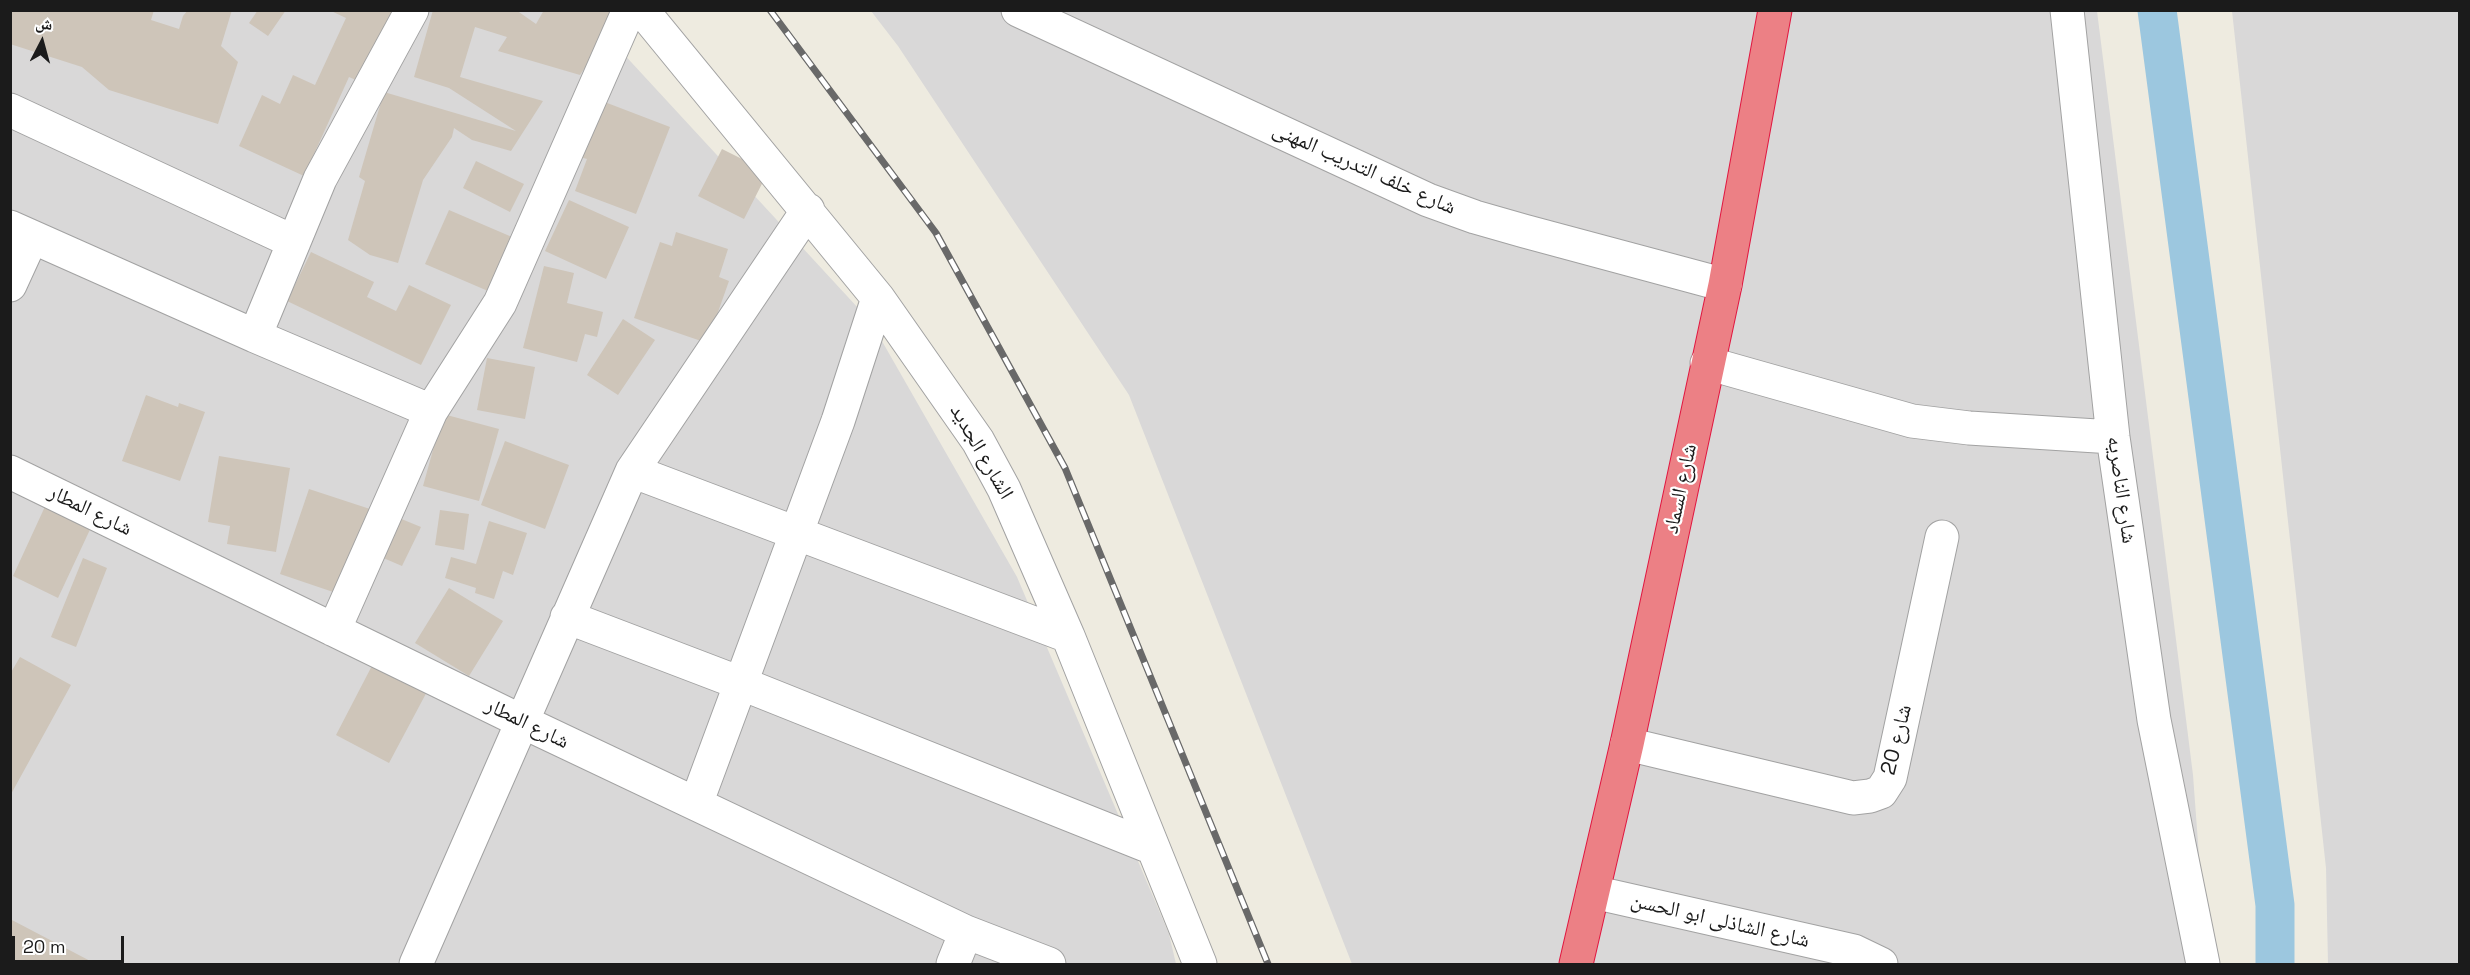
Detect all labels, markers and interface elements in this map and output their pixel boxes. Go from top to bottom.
north arrow [12,12,72,72]
text: ش [34,12,53,35]
street label: شارع خلف التدريب المهنى [1268,117,1460,221]
street label: الشارع الجديد [944,400,1018,504]
street label: شارع الناصريه [2101,435,2141,545]
street label: شارع السماد [1659,442,1703,536]
street label: شارع المطار [44,480,136,542]
street label: شارع المطار [481,693,573,755]
street label: شارع 20 [1876,702,1918,778]
street label: شارع الشاذلى ابو الحسن [1628,888,1812,954]
scale bar [15,924,128,962]
text: 20 m [23,935,66,958]

